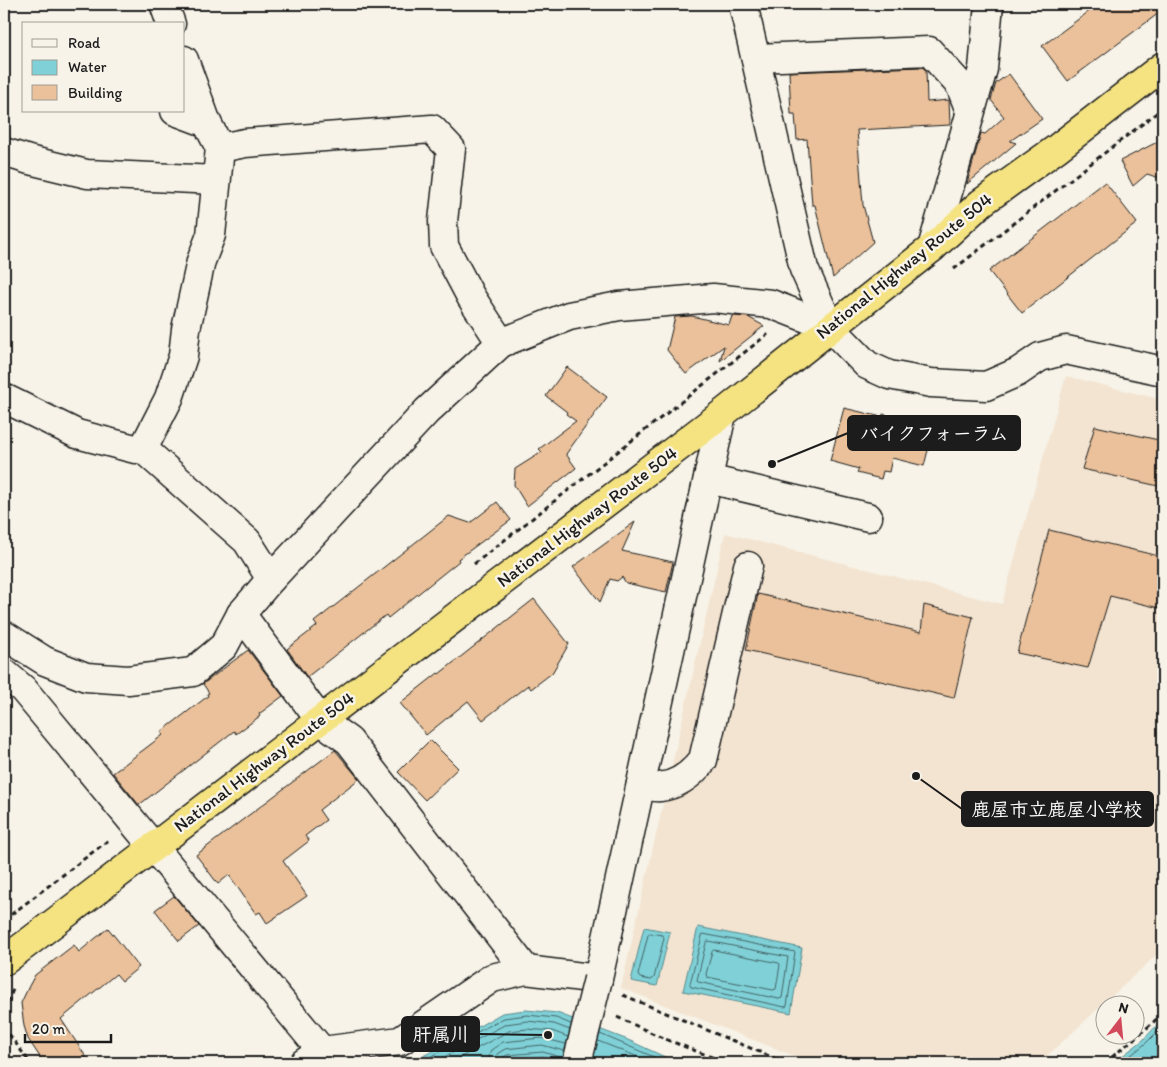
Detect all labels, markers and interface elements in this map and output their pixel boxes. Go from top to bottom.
legend [22,22,185,112]
text: Road [68,34,101,52]
text: Water [68,58,107,76]
text: Building [68,84,122,102]
street label: National Highway Route 504 [811,188,997,344]
callout: バイクフォーラム [848,416,1020,450]
text: バイクフォーラム [860,422,1008,445]
street label: National Highway Route 504 [492,442,682,592]
street label: National Highway Route 504 [169,687,359,837]
callout: 鹿屋市立鹿屋小学校 [962,792,1153,826]
text: 鹿屋市立鹿屋小学校 [971,798,1143,821]
north arrow [1094,994,1144,1044]
text: N [1117,999,1130,1017]
scale bar [25,1012,111,1044]
callout: 肝属川 [402,1017,479,1051]
text: 20 m [32,1020,66,1038]
text: 肝属川 [412,1023,470,1046]

